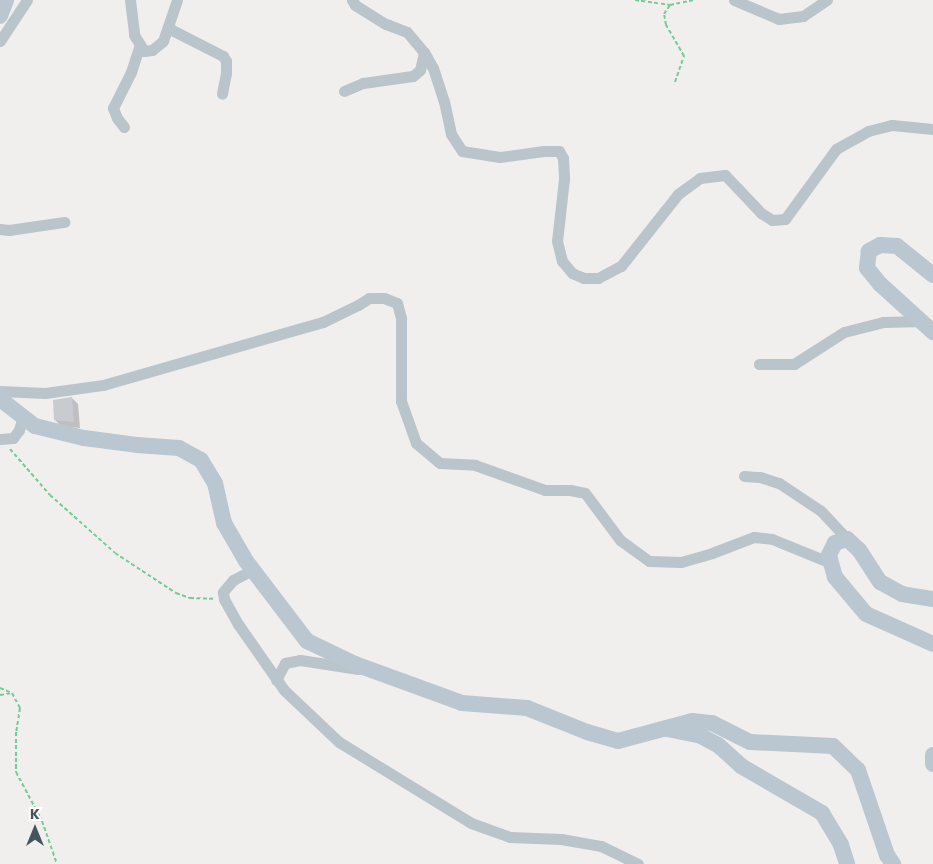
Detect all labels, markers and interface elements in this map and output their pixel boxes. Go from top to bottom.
north arrow [10,804,60,854]
text: K [30,804,40,824]

